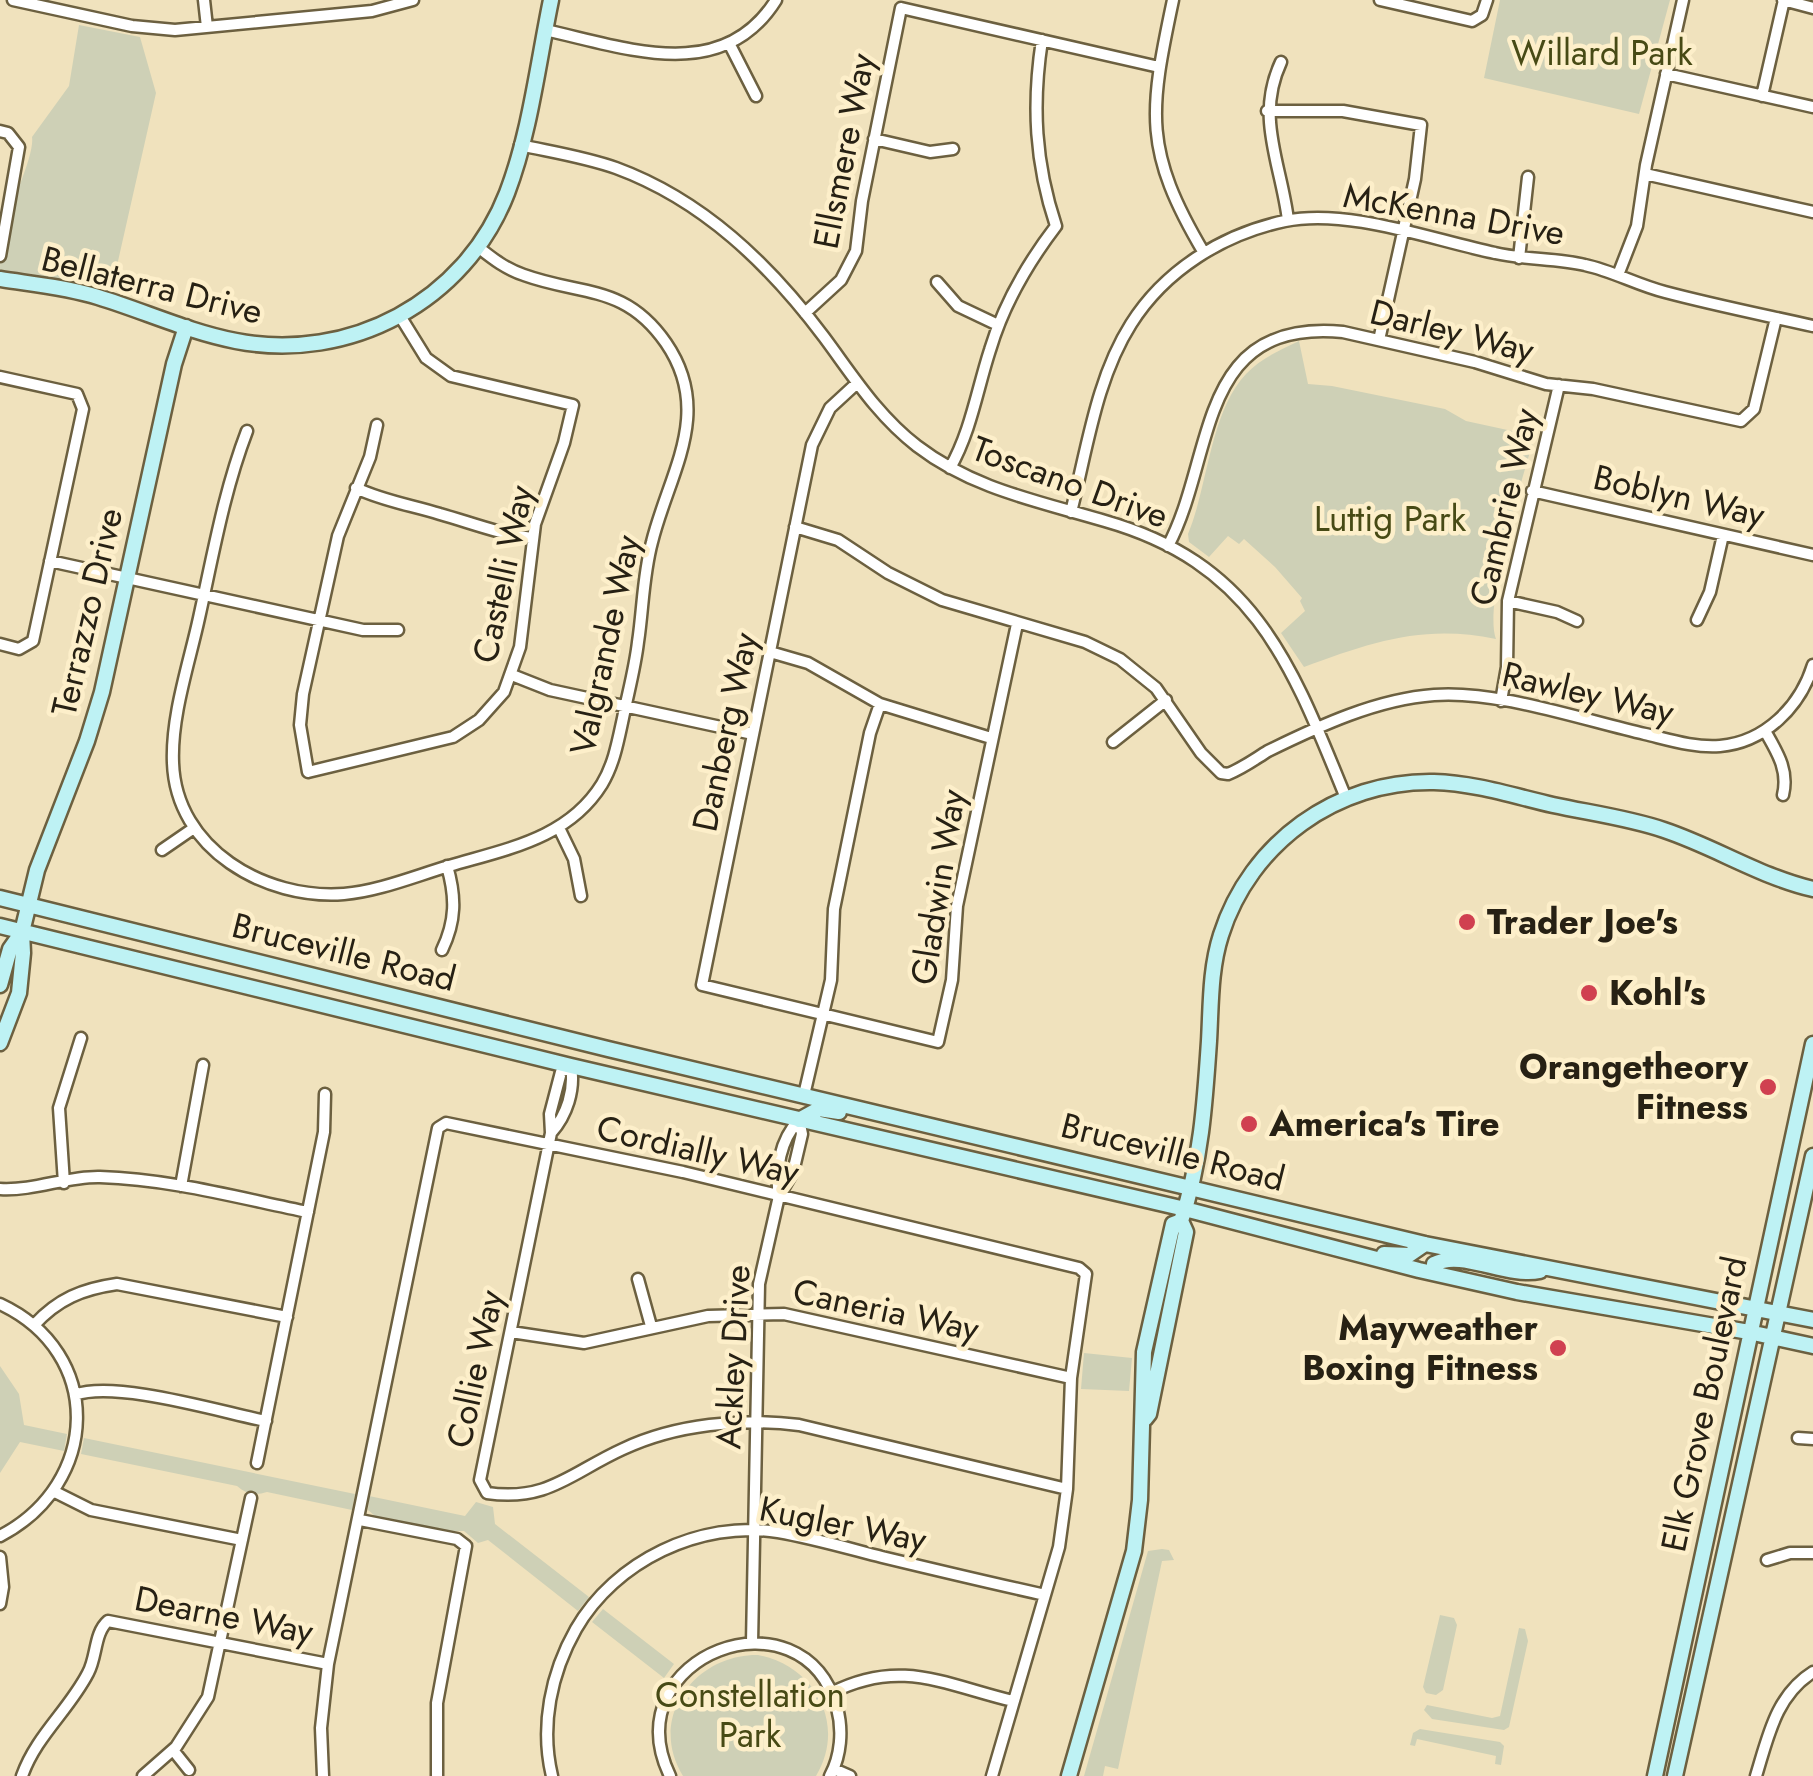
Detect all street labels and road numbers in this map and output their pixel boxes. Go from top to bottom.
street label: Ellsmere Way [801,48,888,253]
street label: McKenna Drive [1339,170,1569,258]
street label: Bellaterra Drive [36,233,268,337]
street label: Darley Way [1365,287,1540,376]
street label: Cambrie Way [1457,403,1551,611]
street label: Toscano Drive [965,423,1175,541]
street label: Boblyn Way [1589,452,1770,540]
street label: Castelli Way [460,480,546,667]
street label: Terrazzo Drive [39,503,135,721]
street label: Valgrande Way [557,530,653,759]
street label: Danberg Way [680,627,771,836]
street label: Rawley Way [1497,649,1679,737]
street label: Gladwin Way [898,785,978,988]
street label: Bruceville Road [227,900,461,1004]
street label: Bruceville Road [1056,1100,1290,1204]
street label: Cordially Way [592,1102,805,1198]
street label: Elk Grove Boulevard [1648,1252,1760,1556]
street label: Ackley Drive [703,1264,763,1450]
street label: Caneria Way [788,1266,984,1354]
street label: Collie Way [434,1285,516,1452]
street label: Kugler Way [755,1483,931,1565]
street label: Dearne Way [130,1573,318,1657]

